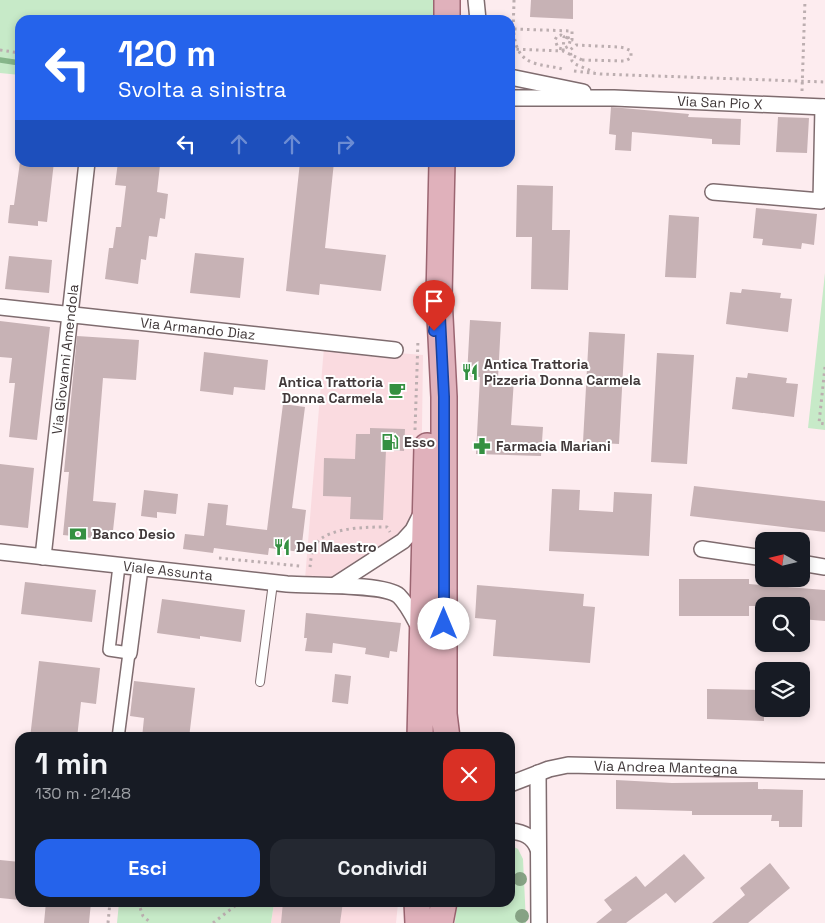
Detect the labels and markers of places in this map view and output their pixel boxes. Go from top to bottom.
pin [413,280,455,331]
place label: Antica Trattoria Pizzeria Donna Carmela [484,355,641,389]
restaurant icon: Antica Trattoria Pizzeria Donna Carmela [460,362,480,382]
place label: Antica Trattoria Donna Carmela [279,373,383,407]
cafe icon: Antica Trattoria Donna Carmela [387,380,407,400]
fuel station icon: Esso [380,432,400,452]
place label: Esso [404,433,435,451]
pharmacy icon: Farmacia Mariani [472,436,492,456]
place label: Farmacia Mariani [496,437,611,455]
bank icon: Banco Desio [68,524,88,544]
place label: Banco Desio [92,525,175,543]
restaurant icon: Del Maestro [272,537,292,557]
place label: Del Maestro [296,538,377,556]

